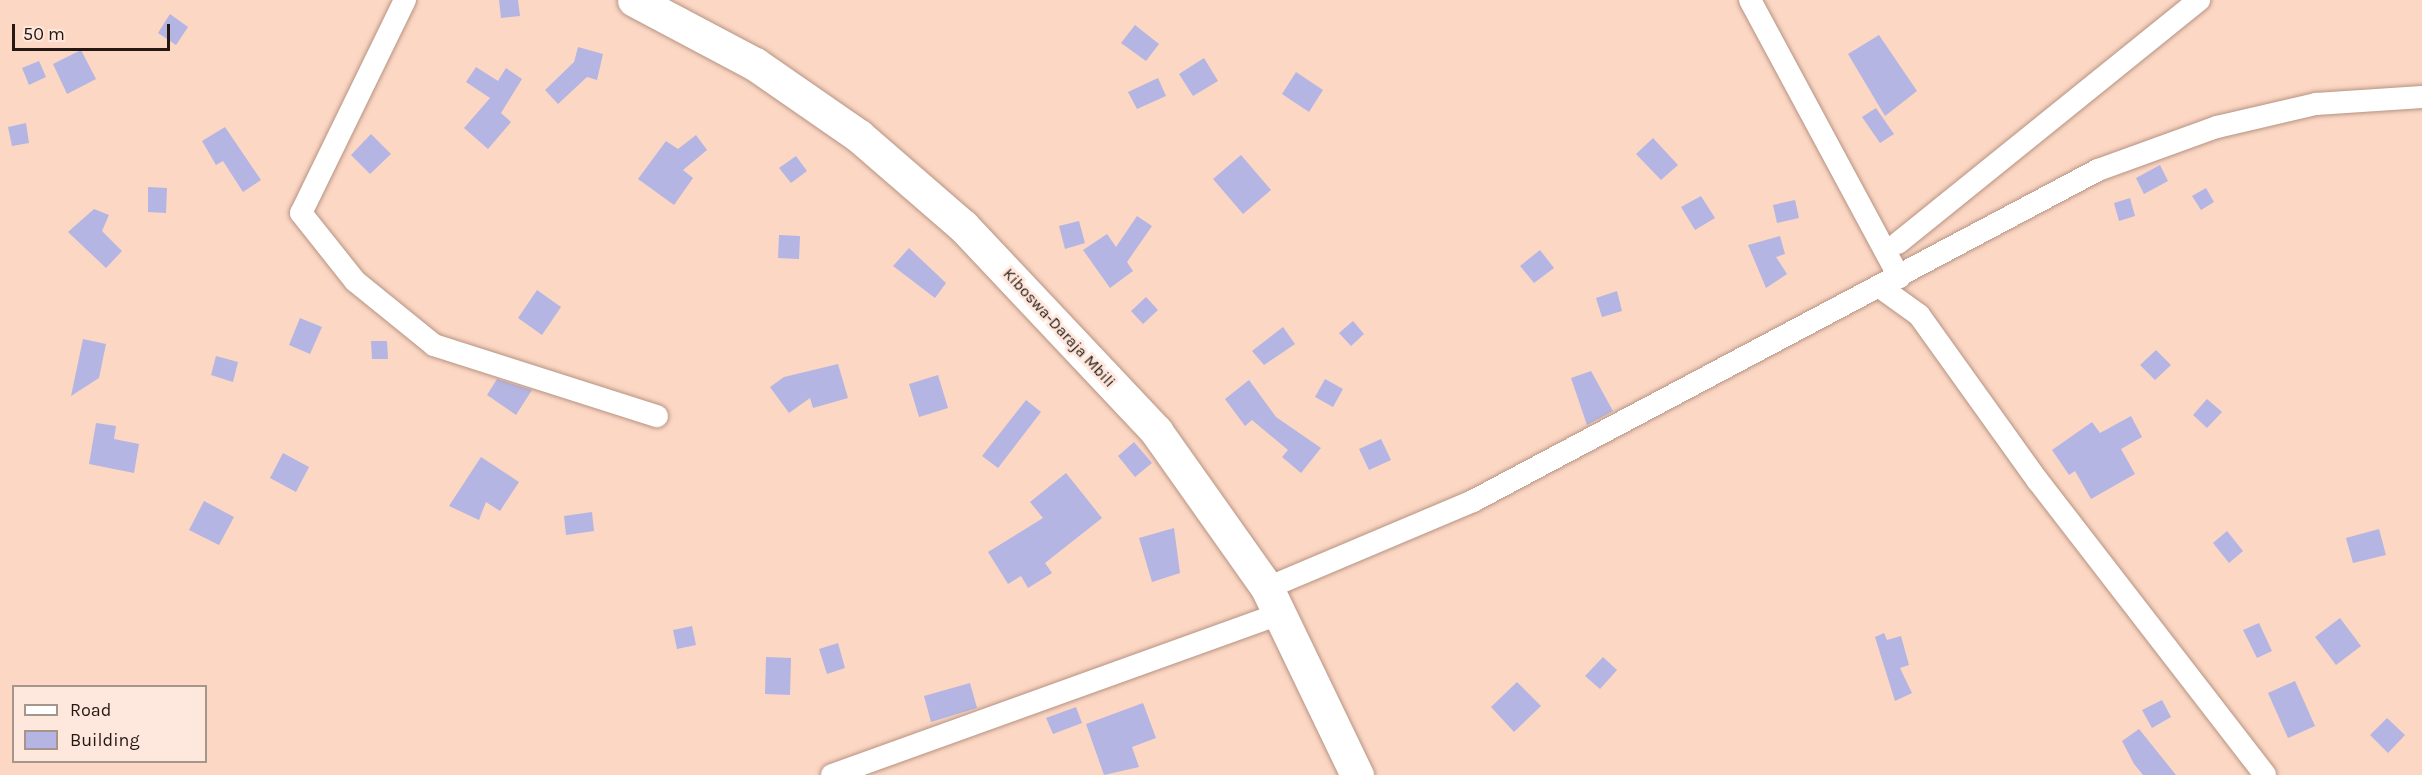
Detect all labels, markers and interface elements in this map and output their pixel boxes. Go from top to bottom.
scale bar [15,12,172,50]
text: 50 m [23,23,65,45]
street label: Kiboswa-Daraja Mbili [999,265,1119,391]
legend [12,685,207,763]
text: Road [70,699,111,721]
text: Building [70,729,140,751]

